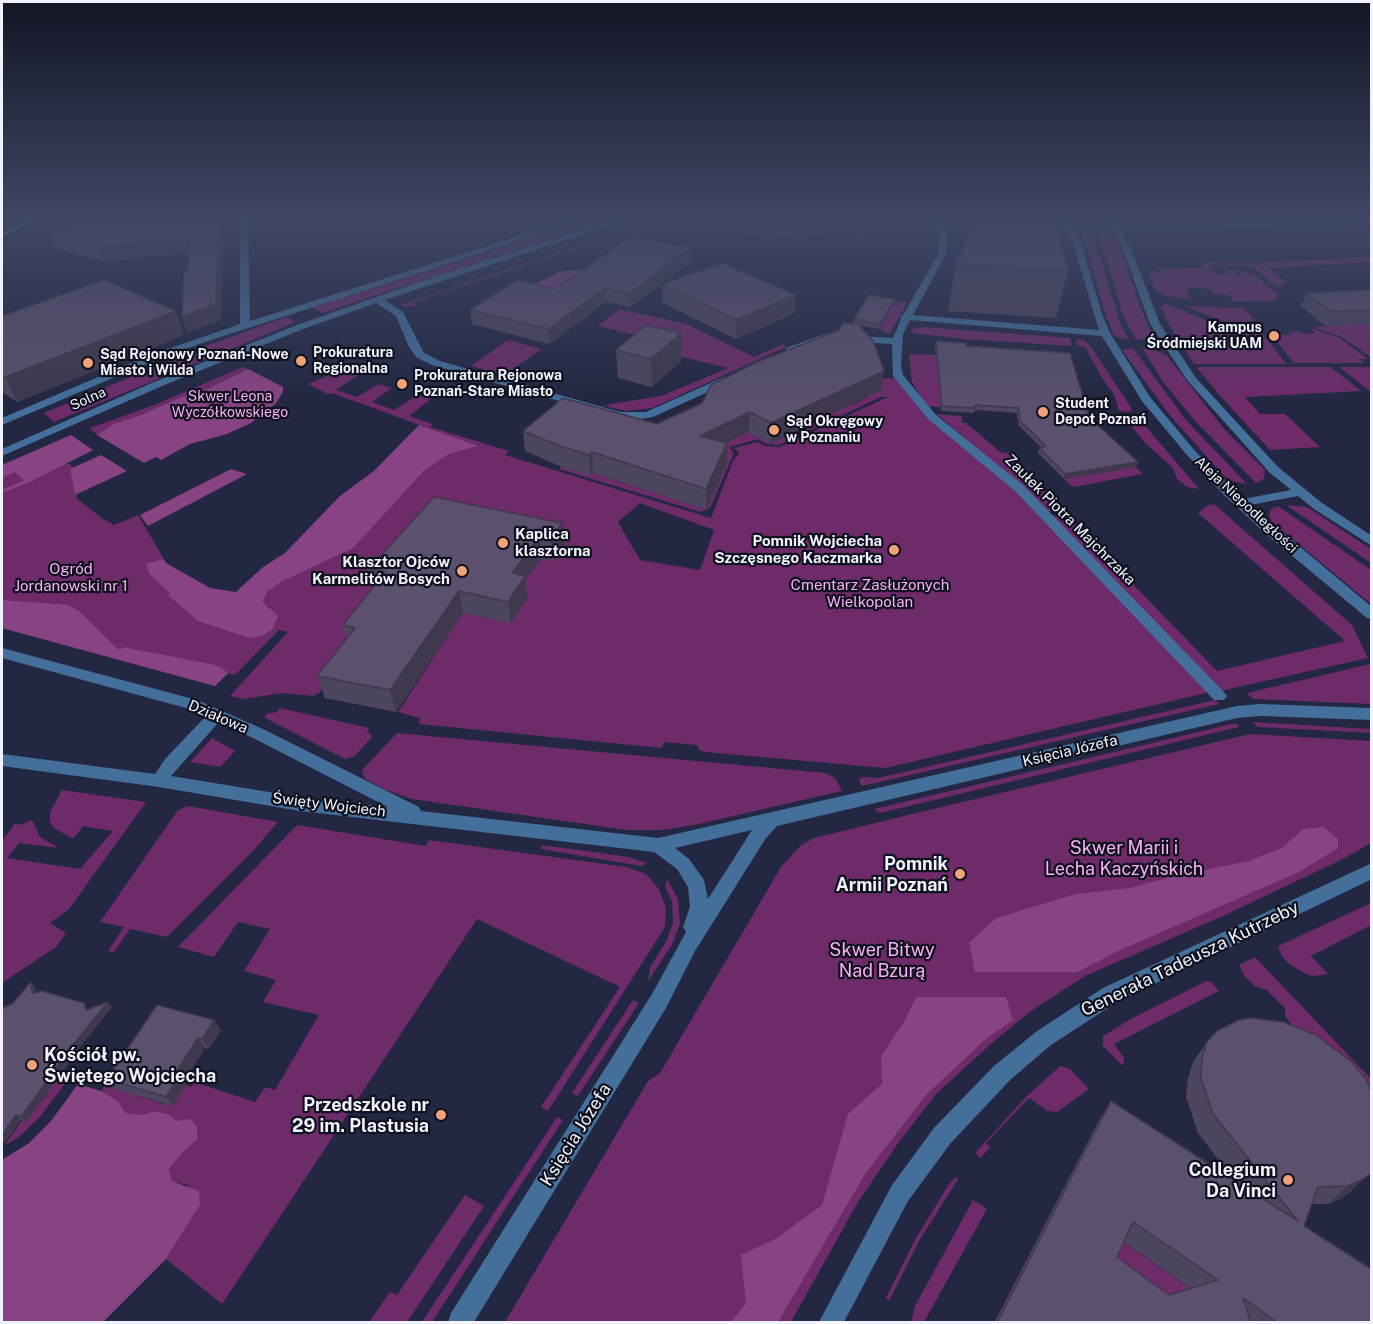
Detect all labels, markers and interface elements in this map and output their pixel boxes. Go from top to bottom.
place label: Kampus Śródmiejski UAM [1147,320,1262,352]
marker: Kampus Śródmiejski UAM [1267,329,1281,343]
place label: Prokuratura Regionalna [313,345,393,378]
place label: Sąd Rejonowy Poznań-Nowe Miasto i Wilda [100,347,289,380]
marker: Prokuratura Regionalna [294,354,308,368]
marker: Sąd Rejonowy Poznań-Nowe Miasto i Wilda [81,356,95,370]
place label: Prokuratura Rejonowa Poznań-Stare Miasto [414,368,562,400]
marker: Prokuratura Rejonowa Poznań-Stare Miasto [395,377,409,391]
street label: Solna [68,384,108,414]
park label: Skwer Leona Wyczółkowskiego [172,389,288,422]
place label: Student Depot Poznań [1055,396,1147,428]
marker: Student Depot Poznań [1036,405,1050,419]
place label: Sąd Okręgowy w Poznaniu [786,414,883,446]
marker: Sąd Okręgowy w Poznaniu [767,423,781,437]
street label: Zaułek Piotra Majchrzaka [1001,451,1139,589]
street label: Aleja Niepodległości [1191,453,1301,557]
place label: Kaplica klasztorna [515,525,591,560]
place label: Pomnik Wojciecha Szczęsnego Kaczmarka [714,532,882,567]
marker: Kaplica klasztorna [496,536,510,550]
marker: Pomnik Wojciecha Szczęsnego Kaczmarka [887,543,901,557]
place label: Klasztor Ojców Karmelitów Bosych [312,553,450,588]
park label: Ogród Jordanowski nr 1 [14,560,128,595]
marker: Klasztor Ojców Karmelitów Bosych [455,564,469,578]
park label: Cmentarz Zasłużonych Wielkopolan [791,576,949,611]
street label: Działowa [186,696,250,738]
street label: Księcia Józefa [1021,731,1119,771]
street label: Święty Wojciech [271,789,387,821]
park label: Skwer Marii i Lecha Kaczyńskich [1045,837,1203,880]
place label: Pomnik Armii Poznań [836,853,948,896]
marker: Pomnik Armii Poznań [953,867,967,881]
street label: Generała Tadeusza Kutrzeby [1078,897,1302,1021]
park label: Skwer Bitwy Nad Bzurą [829,939,935,982]
place label: Kościół pw. Świętego Wojciecha [44,1044,216,1086]
marker: Kościół pw. Świętego Wojciecha [25,1058,39,1072]
street label: Księcia Józefa [536,1080,616,1190]
place label: Przedszkole nr 29 im. Plastusia [292,1094,429,1136]
marker: Przedszkole nr 29 im. Plastusia [434,1108,448,1122]
place label: Collegium Da Vinci [1188,1159,1276,1202]
marker: Collegium Da Vinci [1281,1173,1295,1187]

